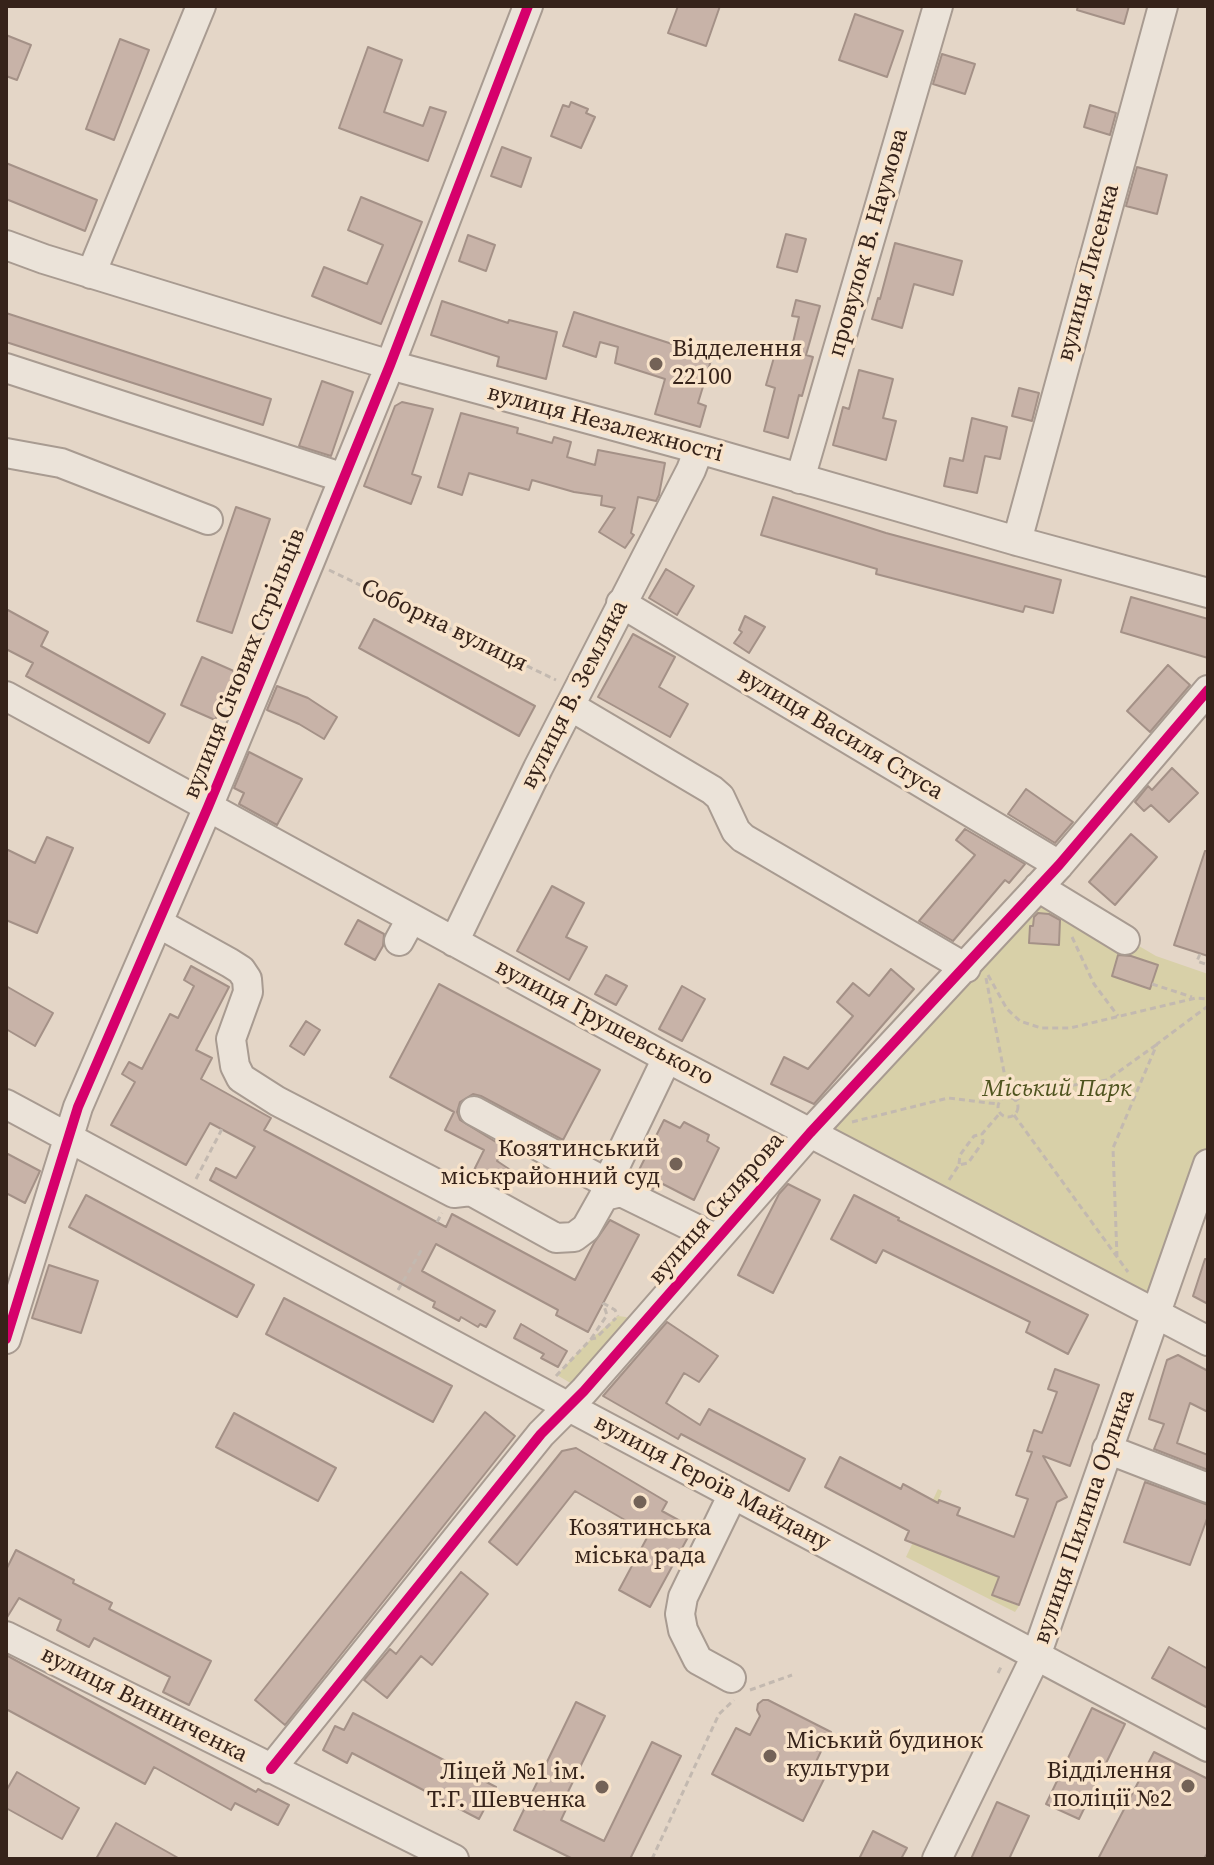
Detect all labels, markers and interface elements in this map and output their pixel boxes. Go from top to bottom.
street label: провулок В. Наумова [823,125,915,361]
street label: вулиця Лисенка [1052,181,1126,365]
place label: Відделення 22100 [672,336,802,392]
marker: Відделення 22100 [647,355,665,373]
street label: вулиця Незалежності [484,379,726,469]
street label: вулиця Січових Стрільців [178,525,312,803]
street label: Соборна вулиця [356,573,532,679]
street label: вулиця В. Земляка [515,596,635,794]
street label: вулиця Василя Стуса [732,661,948,807]
street label: вулиця Грушевського [490,953,718,1093]
park label: Міський Парк [983,1076,1131,1104]
street label: вулиця Склярова [643,1127,791,1291]
place label: Козятинський міськрайонний суд [441,1136,660,1192]
marker: Козятинський міськрайонний суд [667,1155,685,1173]
street label: вулиця Пилипа Орлика [1028,1386,1142,1648]
street label: вулиця Героїв Майдану [589,1408,835,1558]
marker: Козятинська міська рада [631,1493,649,1511]
place label: Козятинська міська рада [568,1515,712,1571]
street label: вулиця Винниченка [36,1640,252,1770]
place label: Міський будинок культури [786,1728,983,1784]
marker: Міський будинок культури [761,1747,779,1765]
place label: Відділення поліції №2 [1046,1758,1172,1814]
place label: Ліцей №1 ім. Т.Г. Шевченка [427,1759,586,1815]
marker: Відділення поліції №2 [1179,1777,1197,1795]
marker: Ліцей №1 ім. Т.Г. Шевченка [593,1778,611,1796]

